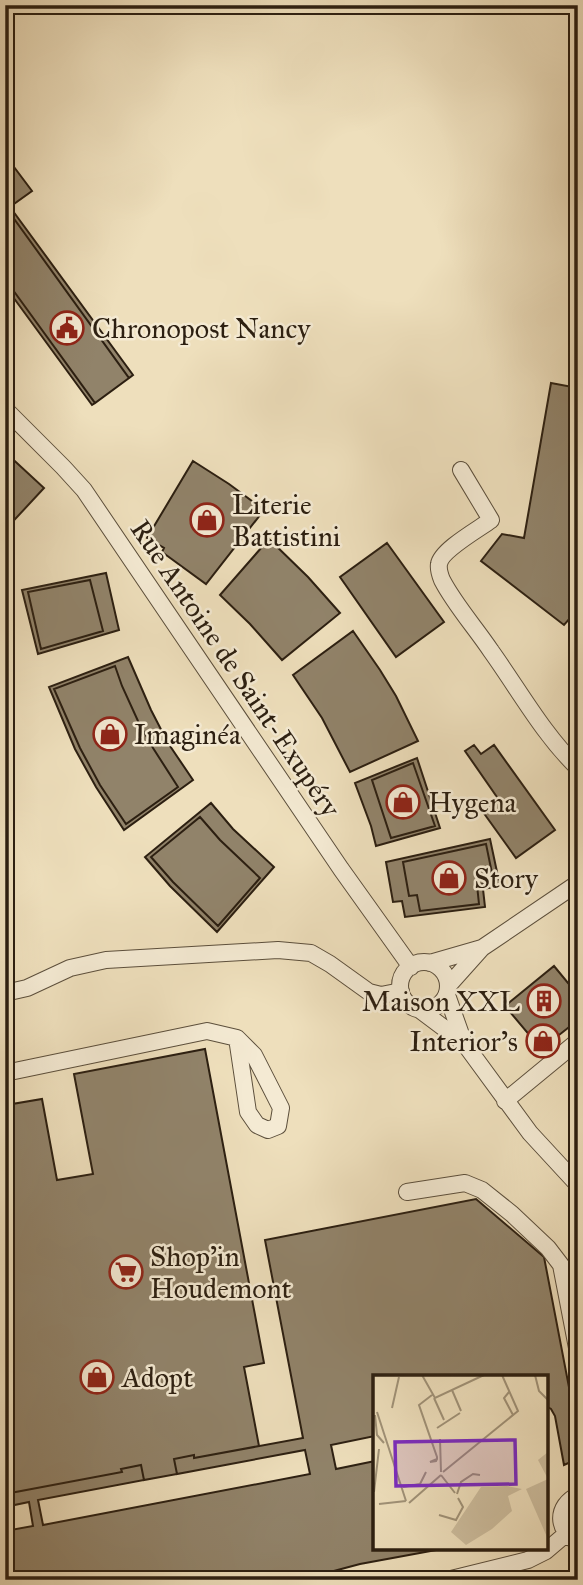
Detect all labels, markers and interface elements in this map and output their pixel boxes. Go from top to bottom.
public building icon: Chronopost Nancy [48,309,86,347]
place label: Chronopost Nancy [92,311,311,346]
place label: Literie Battistini [232,487,341,554]
shop icon: Literie Battistini [188,501,226,539]
street label: Rue Antoine de Saint-Exupéry [123,513,349,824]
shop icon: Imaginéa [91,715,129,753]
place label: Imaginéa [134,717,241,752]
shop icon: Hygena [384,783,422,821]
place label: Hygena [428,785,517,820]
shop icon: Story [430,859,468,897]
place label: Story [474,861,539,896]
building icon: Maison XXL [525,982,563,1020]
place label: Maison XXL [362,984,520,1019]
shop icon: Interior's [524,1022,562,1060]
place label: Interior's [409,1024,518,1059]
place label: Shop’in Houdemont [150,1239,292,1306]
supermarket icon: Shop’in Houdemont [107,1253,145,1291]
shop icon: Adopt [78,1358,116,1396]
place label: Adopt [121,1360,193,1395]
inset map [373,1375,548,1550]

